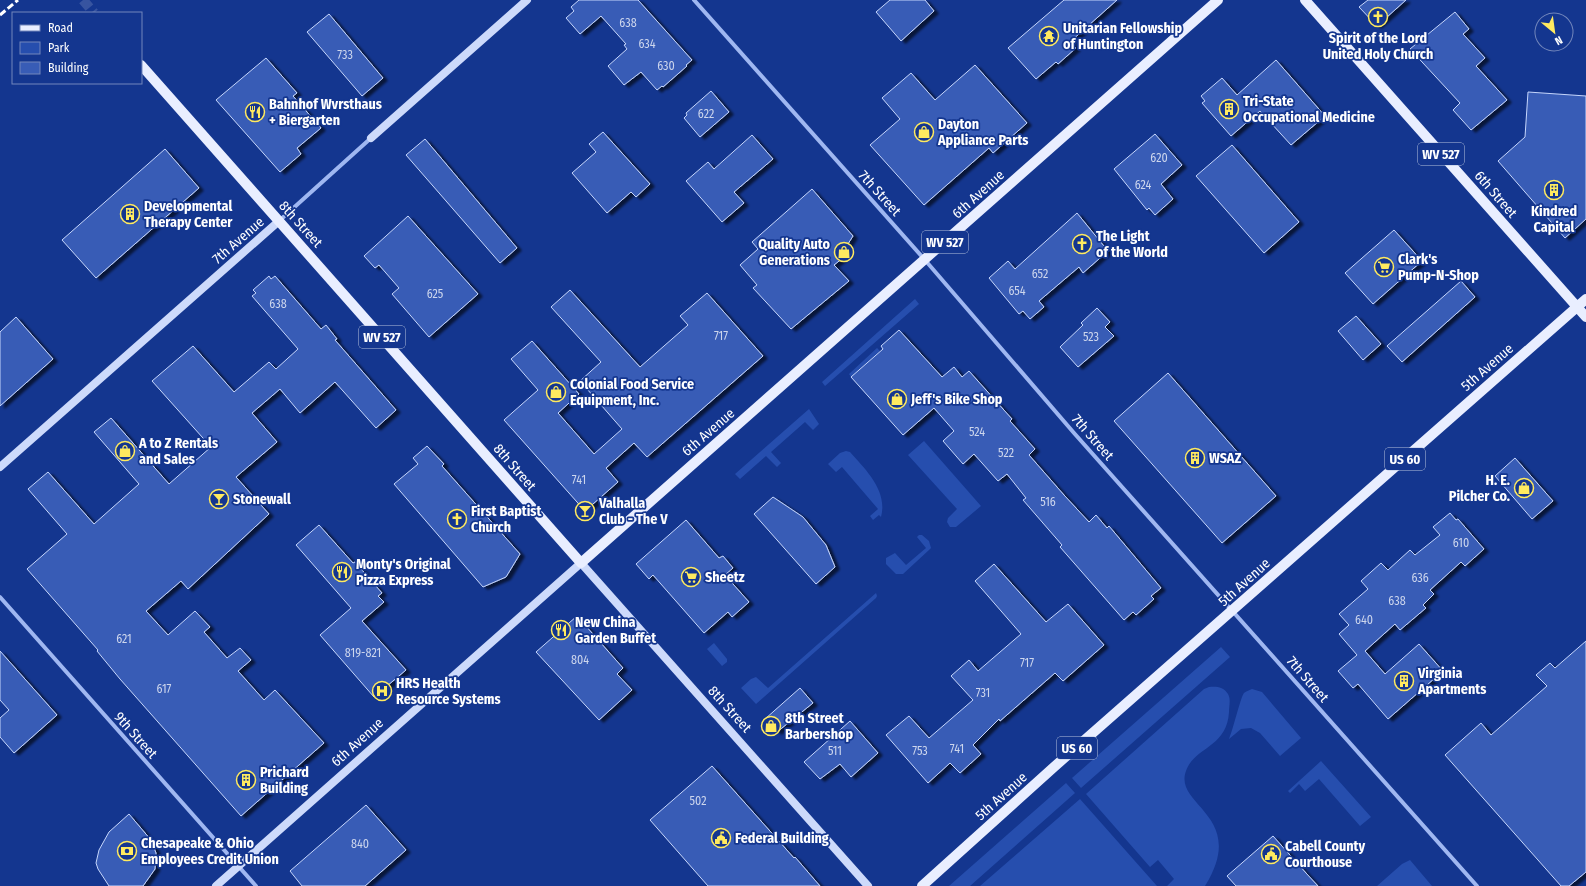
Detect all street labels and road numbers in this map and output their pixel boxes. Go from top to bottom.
road number: WV 527 [1418,143,1464,165]
street label: 7th Street [855,167,905,220]
street label: 6th Avenue [949,167,1008,222]
street label: 6th Street [1471,167,1521,222]
street label: 8th Street [275,198,326,251]
street label: 7th Avenue [209,213,268,267]
road number: WV 527 [922,231,968,253]
road number: WV 527 [359,326,405,348]
street label: 5th Avenue [1458,340,1517,395]
street label: 6th Avenue [679,405,738,460]
street label: 7th Street [1068,411,1117,464]
street label: 8th Street [490,440,540,495]
road number: US 60 [1385,448,1425,470]
street label: 5th Avenue [1215,555,1274,610]
street label: 7th Street [1283,653,1332,706]
street label: 8th Street [704,683,755,736]
street label: 9th Street [110,709,161,762]
street label: 6th Avenue [328,715,387,770]
road number: US 60 [1057,737,1097,759]
street label: 5th Avenue [972,769,1031,824]

